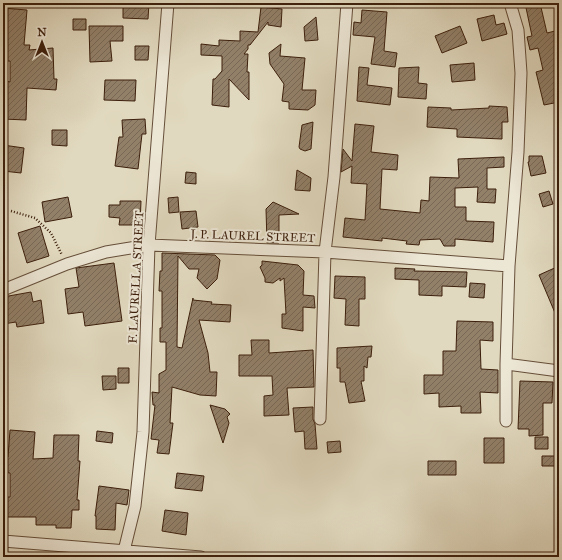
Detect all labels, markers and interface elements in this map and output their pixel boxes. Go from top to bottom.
north arrow [22,22,62,62]
text: N [37,26,47,39]
street label: F. LAURELLA STREET [126,210,146,344]
street label: J. P. LAUREL STREET [188,227,316,246]

